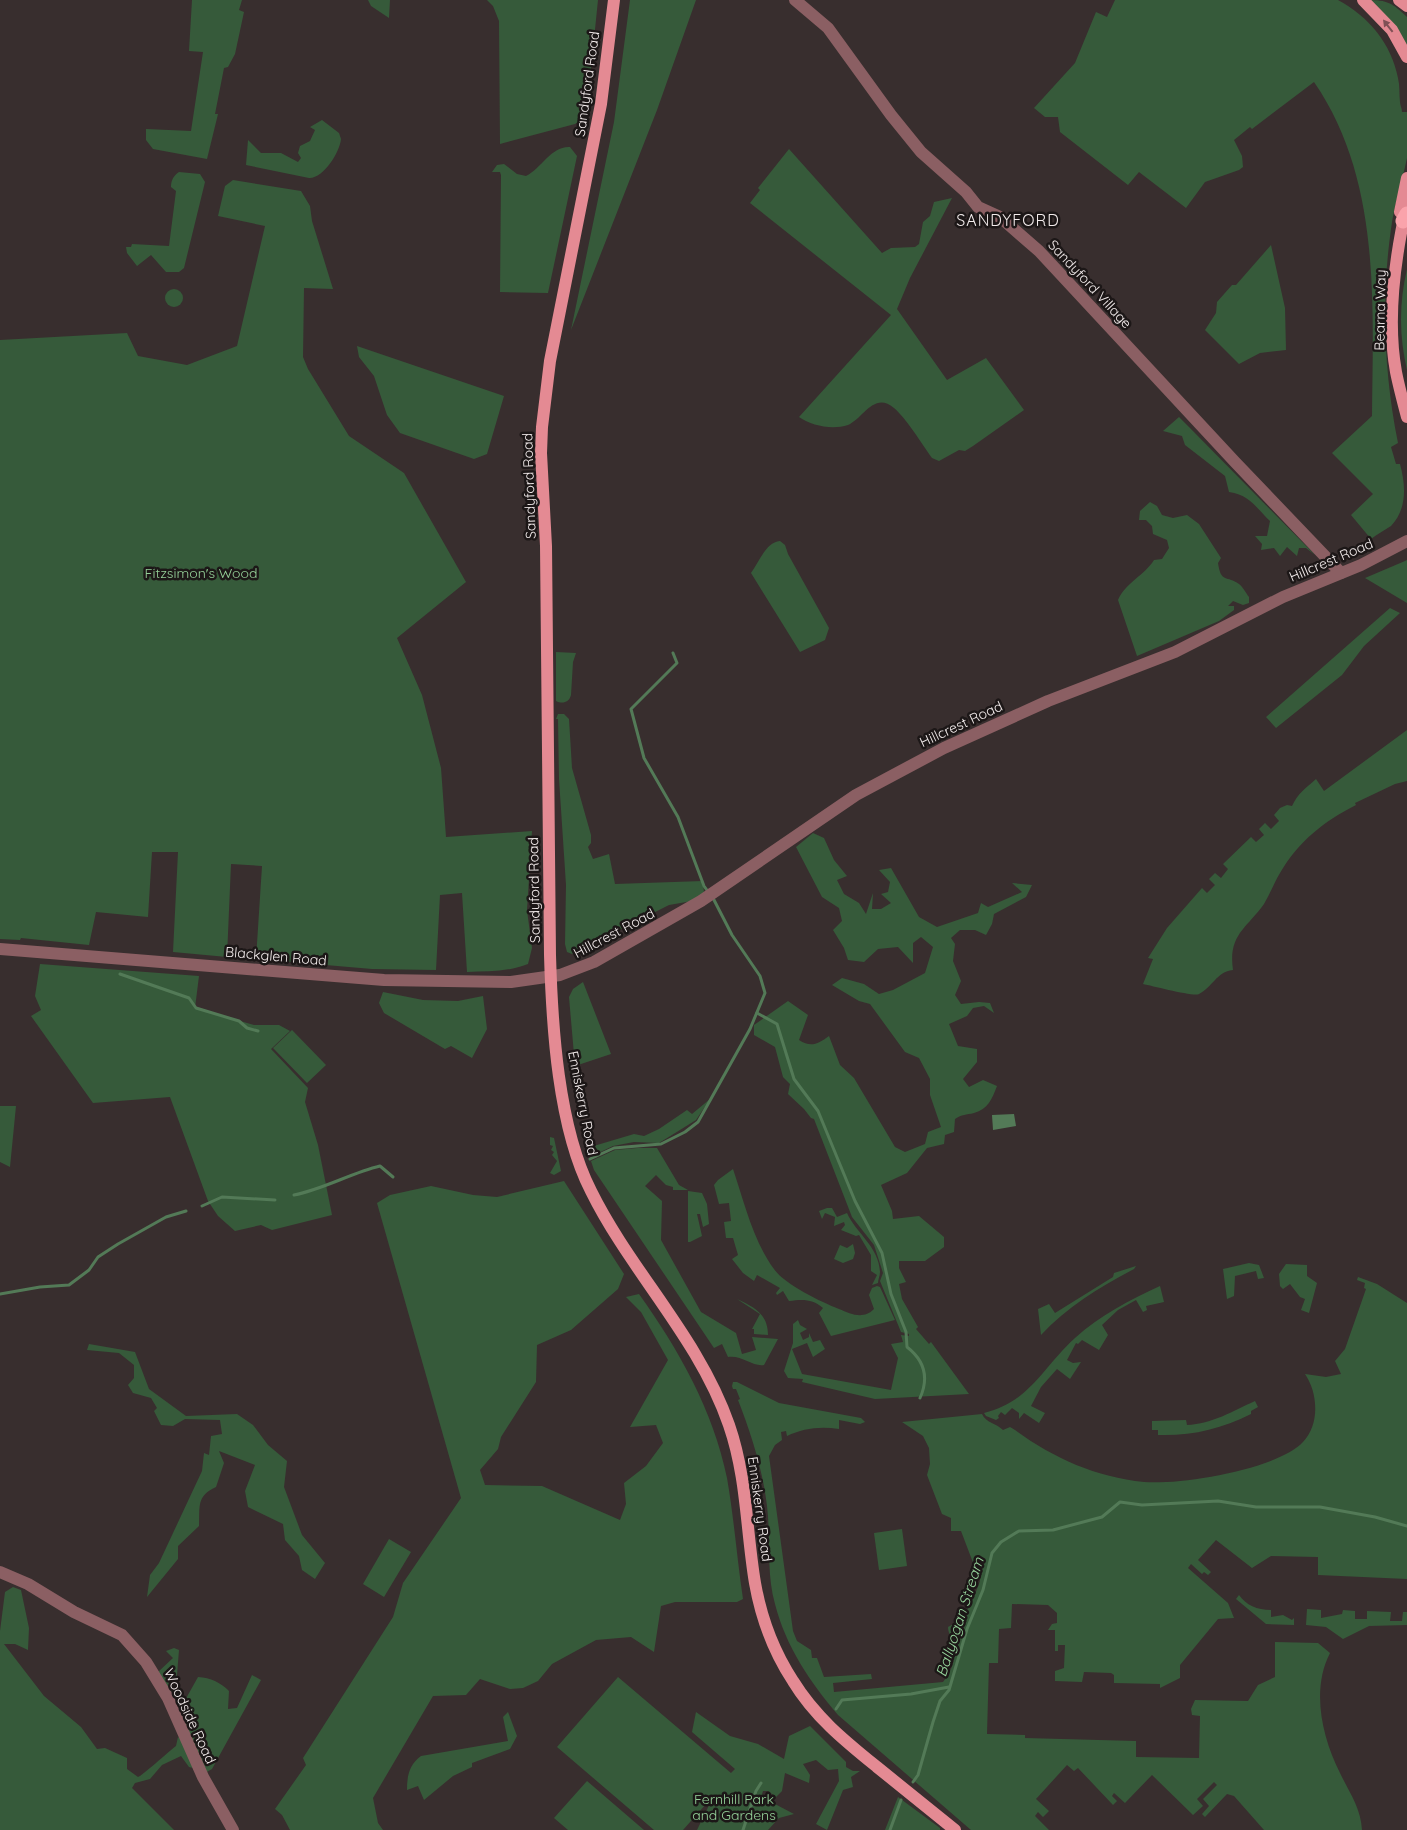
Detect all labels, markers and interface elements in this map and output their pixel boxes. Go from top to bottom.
one-way arrow [1383,20,1394,33]
street label: Sandyford Road [571,30,603,138]
district label: SANDYFORD [956,210,1060,230]
street label: Sandyford Village [1044,236,1136,332]
street label: Bearna Way [1370,269,1390,351]
street label: Sandyford Road [518,433,540,539]
street label: Hillcrest Road [1286,534,1376,586]
park label: Fitzsimon's Wood [144,564,258,582]
street label: Hillcrest Road [917,697,1005,751]
street label: Sandyford Road [524,837,544,943]
street label: Hillcrest Road [570,904,658,962]
street label: Blackglen Road [224,943,328,969]
street label: Enniskerry Road [564,1049,602,1157]
street label: Enniskerry Road [744,1455,776,1563]
water label: Ballyogan Stream [931,1554,988,1679]
street label: Woodside Road [160,1665,220,1767]
park label: Fernhill Park and Gardens [692,1790,776,1824]

